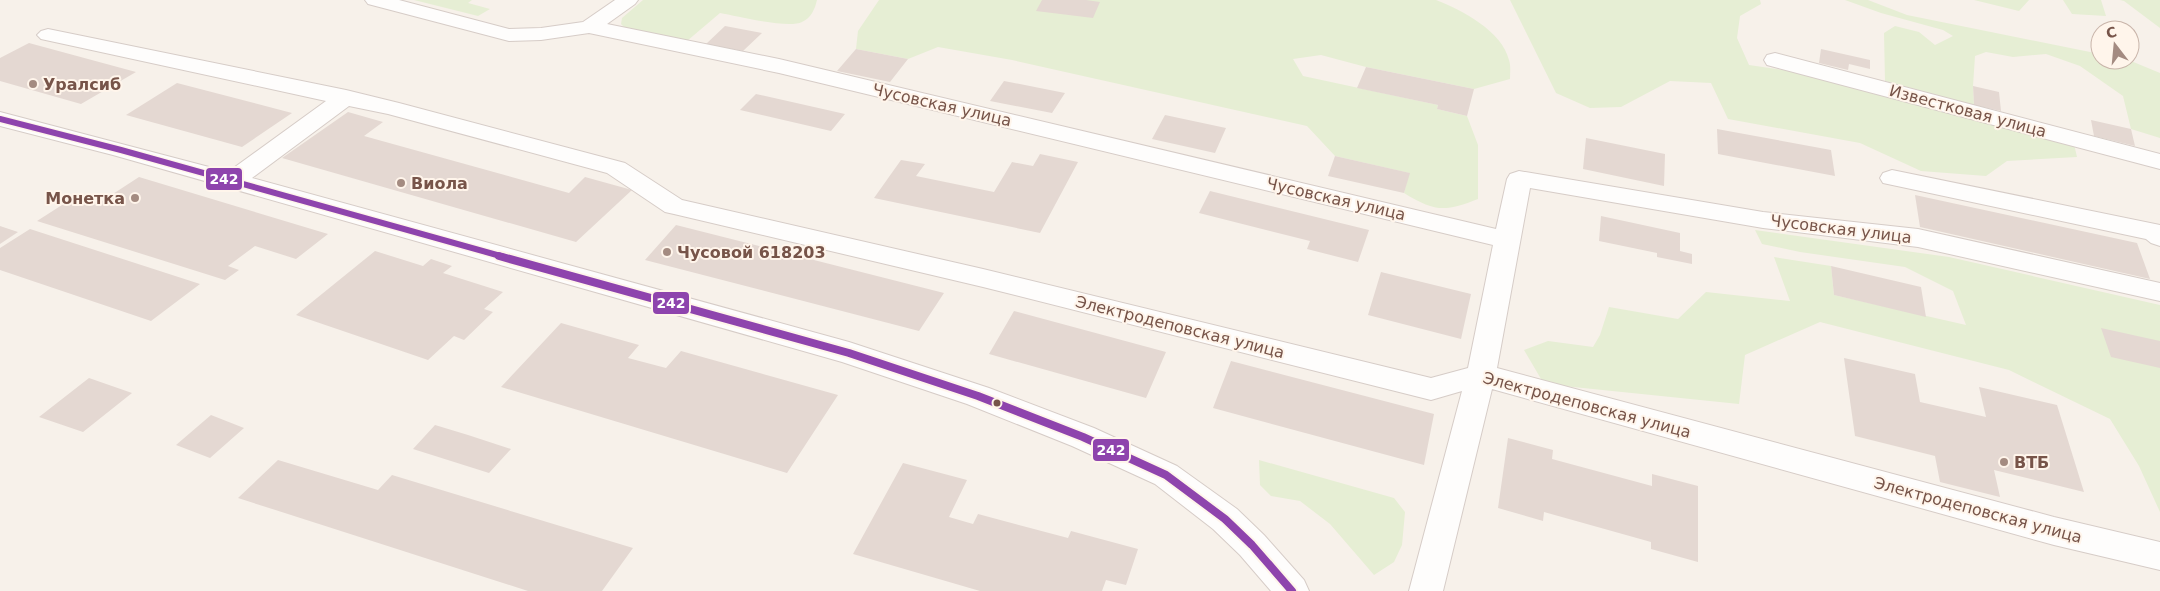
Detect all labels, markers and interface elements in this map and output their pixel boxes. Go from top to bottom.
north arrow [2090,20,2140,70]
text: С [2104,23,2119,42]
place label: Уралсиб [43,75,121,94]
marker: Уралсиб [27,78,39,90]
street label: Чусовская улица [871,80,1013,130]
street label: Известковая улица [1887,81,2049,141]
line badge: 242 [205,167,243,191]
text: 242 [209,171,239,187]
place label: Виола [411,174,468,193]
street label: Чусовская улица [1265,174,1407,224]
marker: Виола [395,177,407,189]
place label: Монетка [45,189,125,208]
marker: Монетка [129,192,141,204]
street label: Чусовская улица [1769,211,1913,247]
place label: Чусовой 618203 [677,243,826,262]
marker: Чусовой 618203 [661,246,673,258]
line badge: 242 [652,291,690,315]
street label: Электродеповская улица [1074,292,1286,362]
text: 242 [656,295,686,311]
street label: Электродеповская улица [1481,368,1693,442]
unlabelled marker [992,398,1002,408]
line badge: 242 [1092,438,1130,462]
text: 242 [1096,442,1126,458]
place label: ВТБ [2014,453,2049,472]
marker: ВТБ [1998,456,2010,468]
street label: Электродеповская улица [1872,473,2084,547]

